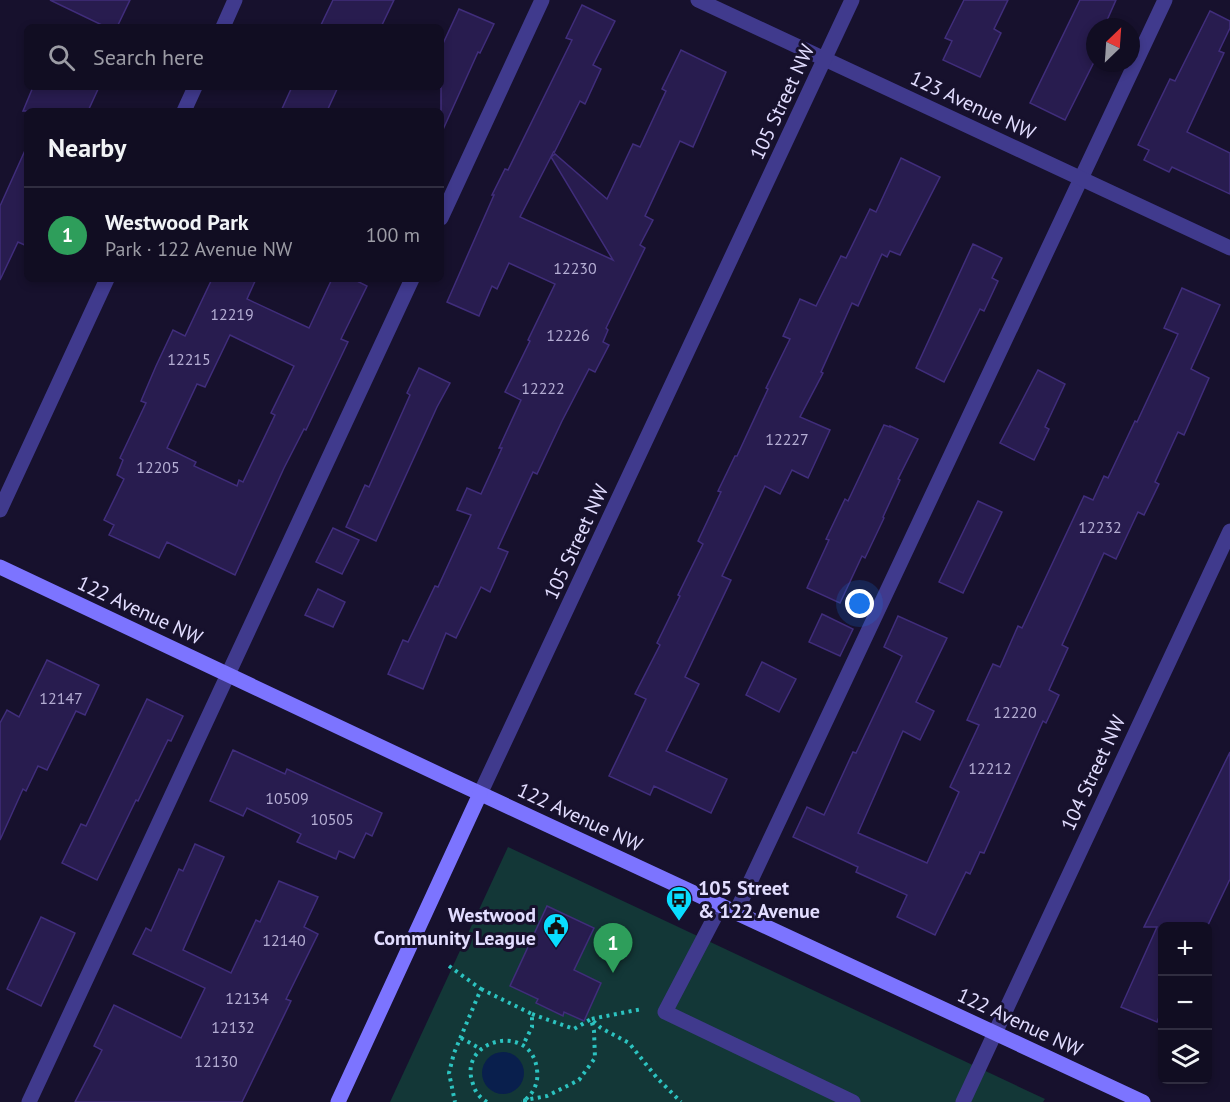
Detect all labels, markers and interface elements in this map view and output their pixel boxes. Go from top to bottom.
north arrow [1086,18,1140,72]
search box [24,24,444,90]
street label: 105 Street NW [744,40,820,164]
icon: search [45,41,78,74]
text: Search here [93,43,204,71]
street label: 123 Avenue NW [906,65,1040,146]
text: Nearby [48,131,126,164]
text: Westwood Park [105,208,249,236]
text: 1 [62,222,73,248]
text: 100 m [366,222,420,248]
text: Park · 122 Avenue NW [105,236,292,262]
house number: 12230 [553,258,597,278]
house number: 12219 [210,304,254,324]
house number: 12226 [546,325,590,345]
house number: 12215 [167,349,211,369]
house number: 12222 [521,378,565,398]
house number: 12227 [765,429,809,449]
house number: 12205 [136,457,180,477]
street label: 105 Street NW [538,480,614,604]
house number: 12232 [1078,517,1122,537]
street label: 122 Avenue NW [73,570,207,651]
your location [845,589,874,618]
house number: 12147 [39,688,83,708]
house number: 12220 [993,702,1037,722]
street label: 104 Street NW [1055,711,1131,835]
house number: 12212 [968,758,1012,778]
street label: 122 Avenue NW [513,777,647,858]
house number: 10509 [265,788,309,808]
house number: 10505 [310,809,354,829]
place label: 105 Street & 122 Avenue [698,875,820,924]
bus stop icon: 105 Street & 122 Avenue [664,884,694,922]
place label: Westwood Community League [374,902,536,951]
public building icon: Westwood Community League [541,911,571,949]
map controls [1158,922,1212,1084]
button: + [1158,922,1212,976]
pin: 1 [594,924,632,973]
house number: 12140 [262,930,306,950]
button: − [1158,976,1212,1030]
street label: 122 Avenue NW [953,982,1087,1063]
house number: 12134 [225,988,269,1008]
house number: 12132 [211,1017,255,1037]
button: layers [1158,1030,1212,1084]
house number: 12130 [194,1051,238,1071]

